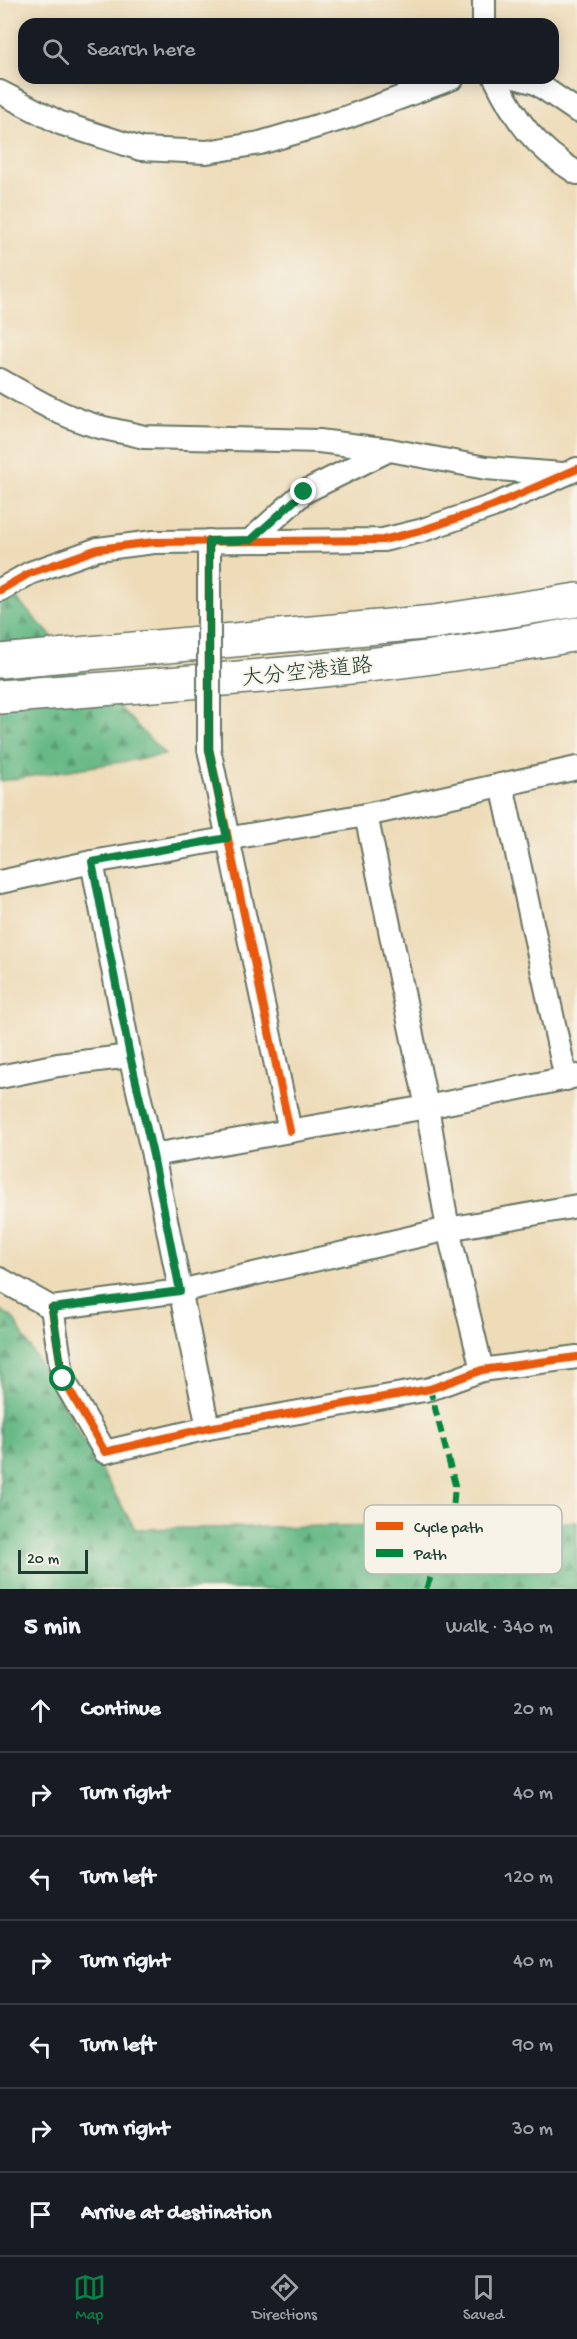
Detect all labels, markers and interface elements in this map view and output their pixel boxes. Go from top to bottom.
search box [18,18,559,84]
icon: search [39,35,72,68]
text: Search here [87,38,195,64]
route end [290,478,316,504]
street label: 大分空港道路 [240,653,374,694]
route start [49,1365,75,1391]
legend [364,1505,562,1574]
text: Cycle path [414,1520,484,1539]
scale bar [18,1547,88,1574]
text: Path [413,1547,447,1566]
text: 20 m [27,1551,59,1570]
text: 5 min [24,1613,80,1644]
text: Walk · 340 m [446,1617,553,1640]
icon: ahead [24,1694,57,1727]
text: Continue [81,1697,161,1723]
text: 20 m [513,1699,553,1722]
icon: right [24,1778,57,1811]
text: Turn right [81,1781,169,1807]
text: 40 m [513,1783,553,1806]
icon: left [24,1862,57,1895]
text: Turn left [81,1865,155,1891]
text: 120 m [505,1867,553,1890]
icon: right [24,1946,57,1979]
text: Turn right [81,1949,169,1975]
text: 40 m [513,1951,553,1974]
icon: left [24,2030,57,2063]
text: Turn left [81,2033,155,2059]
text: 90 m [513,2035,553,2058]
icon: right [24,2114,57,2147]
text: Turn right [81,2117,169,2143]
text: 30 m [512,2119,553,2142]
icon: arrive [24,2198,57,2231]
text: Arrive at destination [81,2201,271,2227]
tab: Map [73,2271,106,2326]
tab: Directions [252,2271,317,2326]
tab: Saved [463,2271,504,2326]

